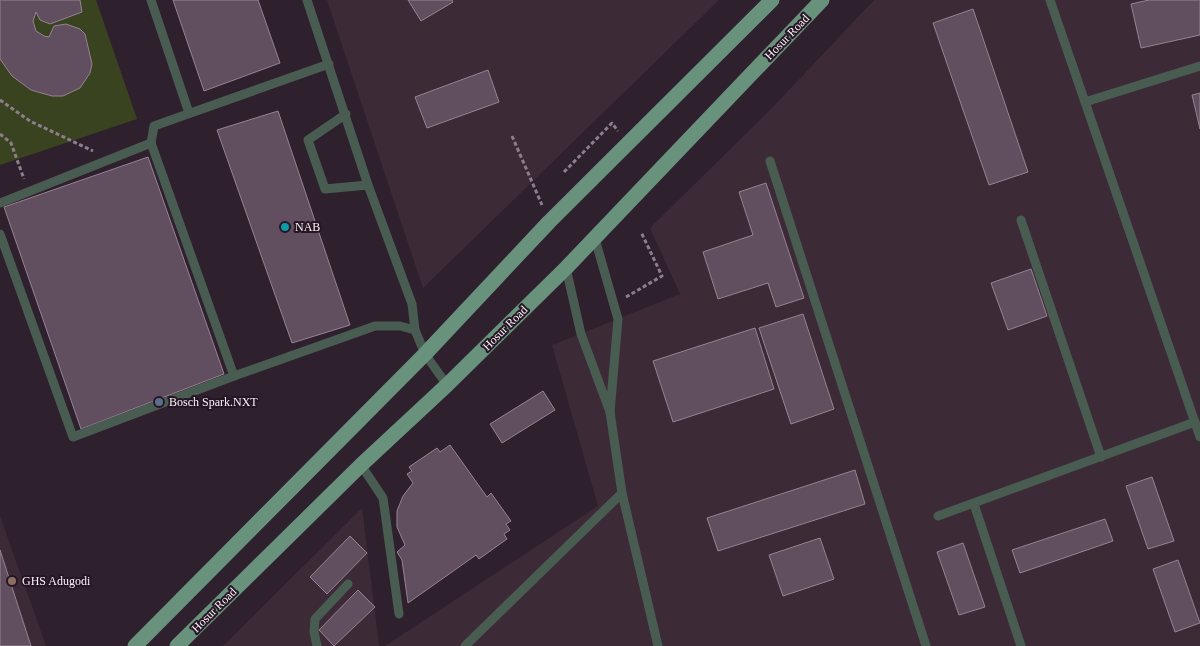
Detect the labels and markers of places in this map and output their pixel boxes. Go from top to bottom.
place label: NAB [295,220,320,234]
marker: NAB [279,221,291,233]
place label: Bosch Spark.NXT [169,395,258,409]
marker: Bosch Spark.NXT [153,396,165,408]
place label: GHS Adugodi [22,574,91,588]
marker: GHS Adugodi [6,575,18,587]

